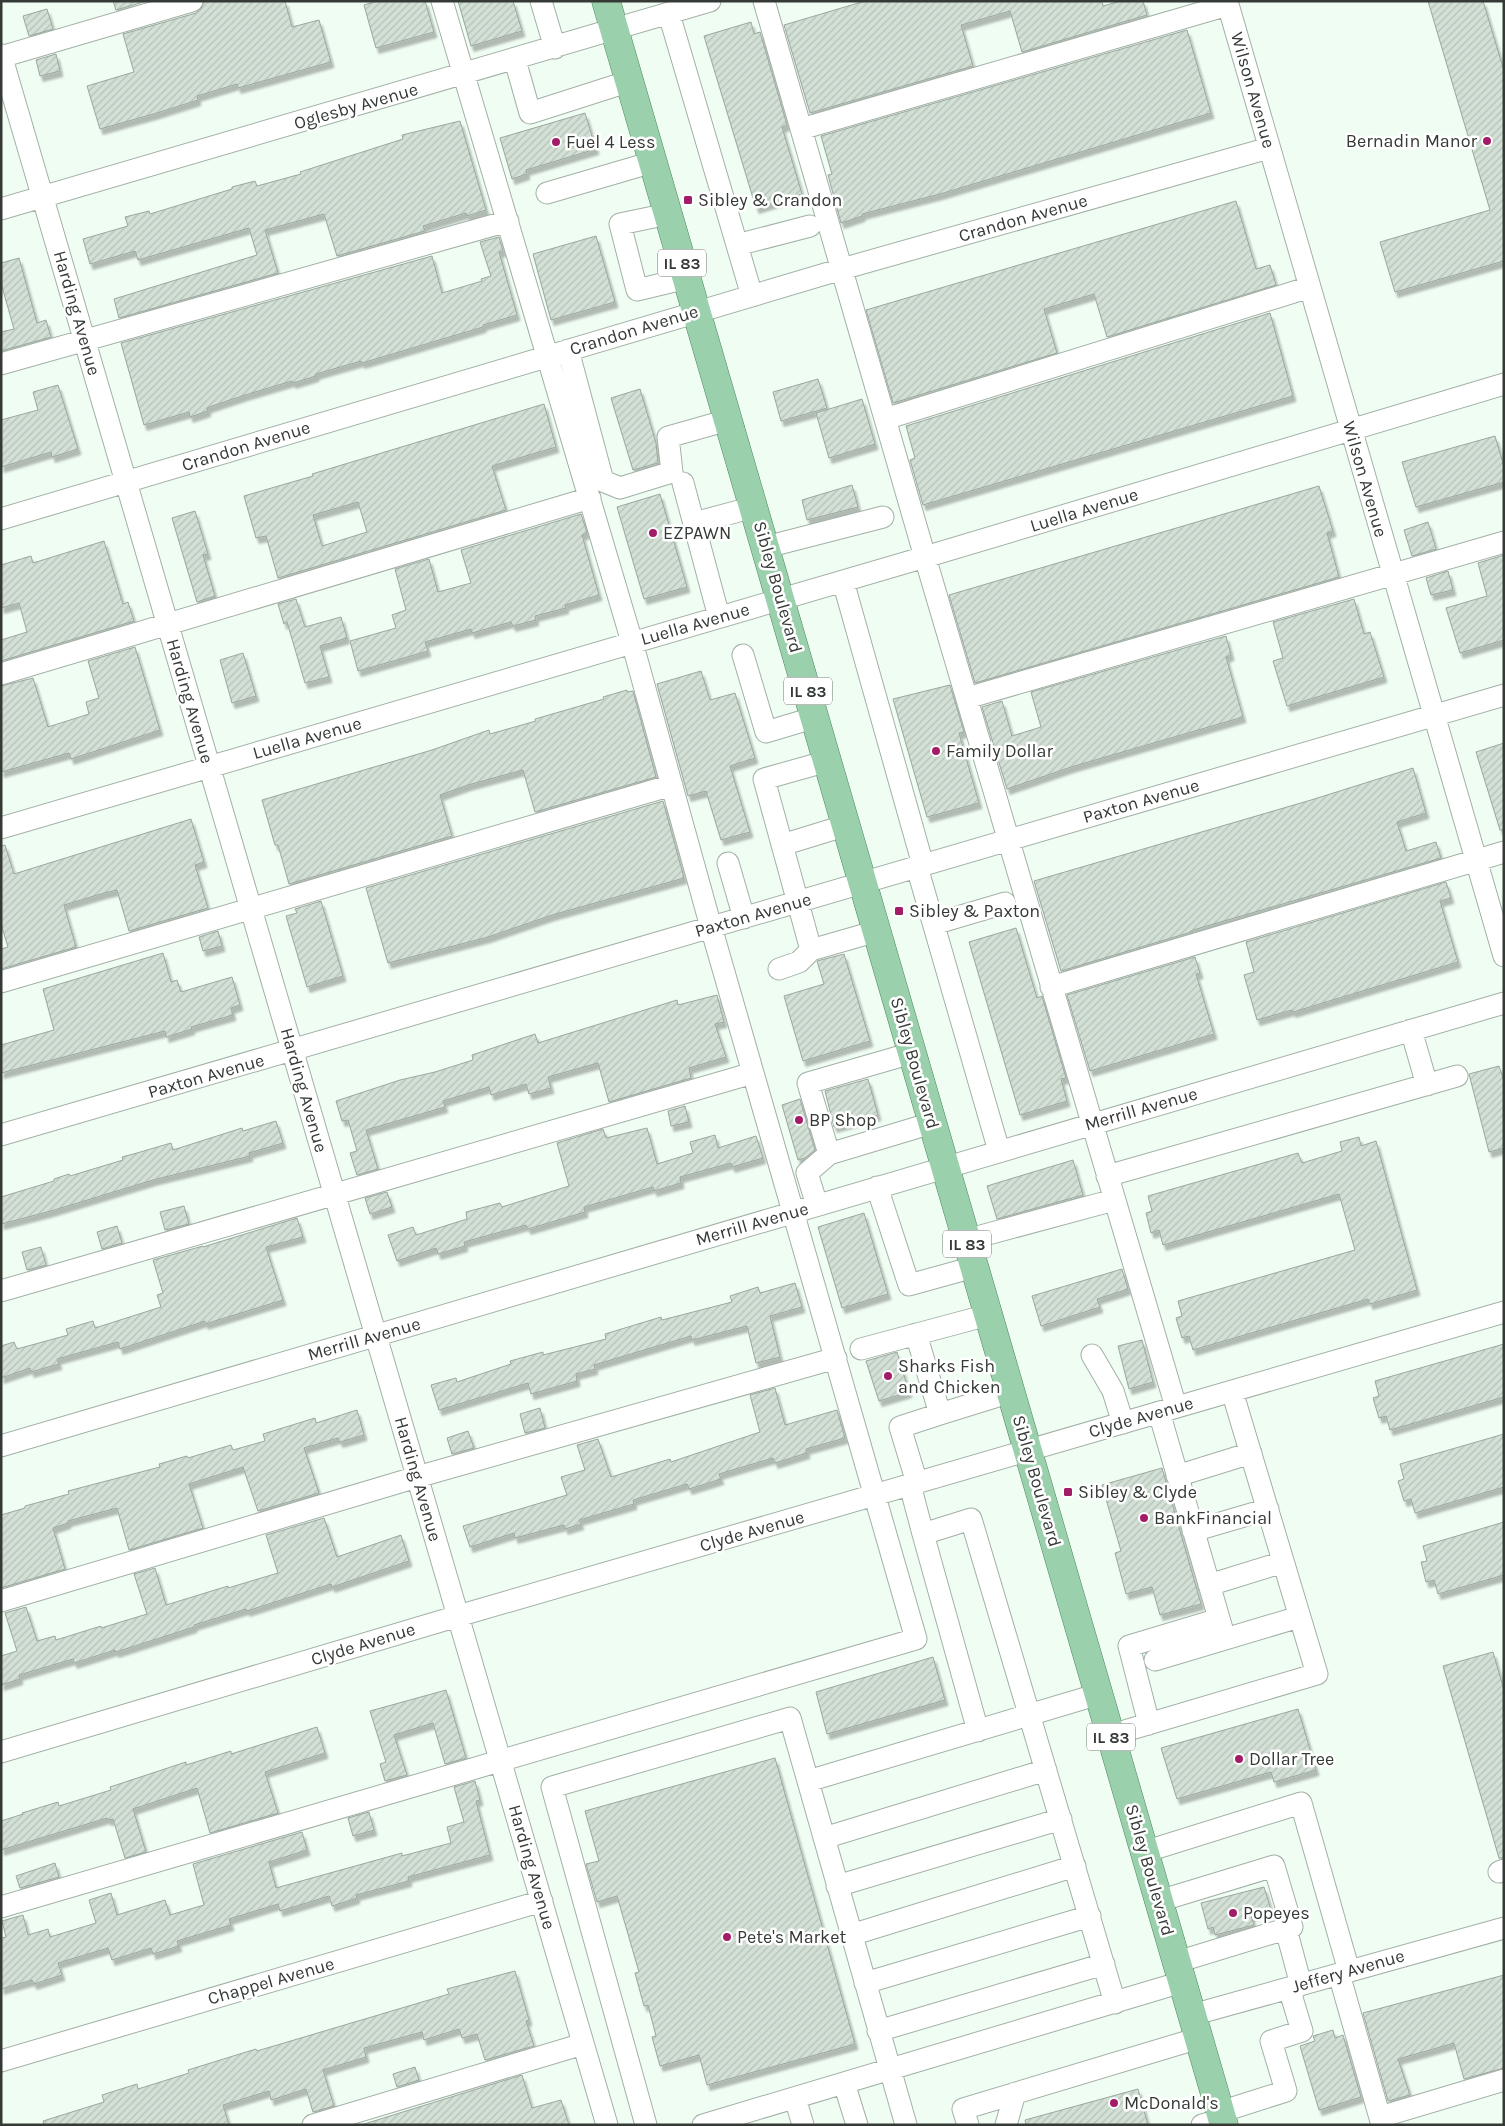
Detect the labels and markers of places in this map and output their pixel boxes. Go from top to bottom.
place label: Bernadin Manor [1346,130,1477,152]
place label: Fuel 4 Less [566,131,655,153]
marker: Bernadin Manor [1481,135,1493,147]
marker: Fuel 4 Less [550,136,562,148]
place label: Sibley & Crandon [698,189,842,211]
marker: Sibley & Crandon [682,194,694,206]
place label: EZPAWN [663,522,731,544]
marker: EZPAWN [647,527,659,539]
place label: Family Dollar [946,740,1054,762]
marker: Family Dollar [930,745,942,757]
place label: Sibley & Paxton [909,900,1040,922]
marker: Sibley & Paxton [893,905,905,917]
place label: BP Shop [809,1109,877,1131]
marker: BP Shop [793,1114,805,1126]
place label: Sharks Fish and Chicken [898,1355,1001,1398]
marker: Sharks Fish and Chicken [882,1370,894,1382]
place label: Sibley & Clyde [1078,1481,1197,1503]
marker: Sibley & Clyde [1062,1486,1074,1498]
place label: BankFinancial [1154,1507,1272,1529]
marker: BankFinancial [1138,1512,1150,1524]
place label: Dollar Tree [1249,1748,1334,1770]
marker: Dollar Tree [1233,1753,1245,1765]
place label: Popeyes [1243,1902,1310,1924]
marker: Popeyes [1227,1907,1239,1919]
place label: Pete's Market [737,1926,846,1948]
marker: Pete's Market [721,1931,733,1943]
place label: McDonald's [1124,2092,1219,2114]
marker: McDonald's [1108,2097,1120,2109]

